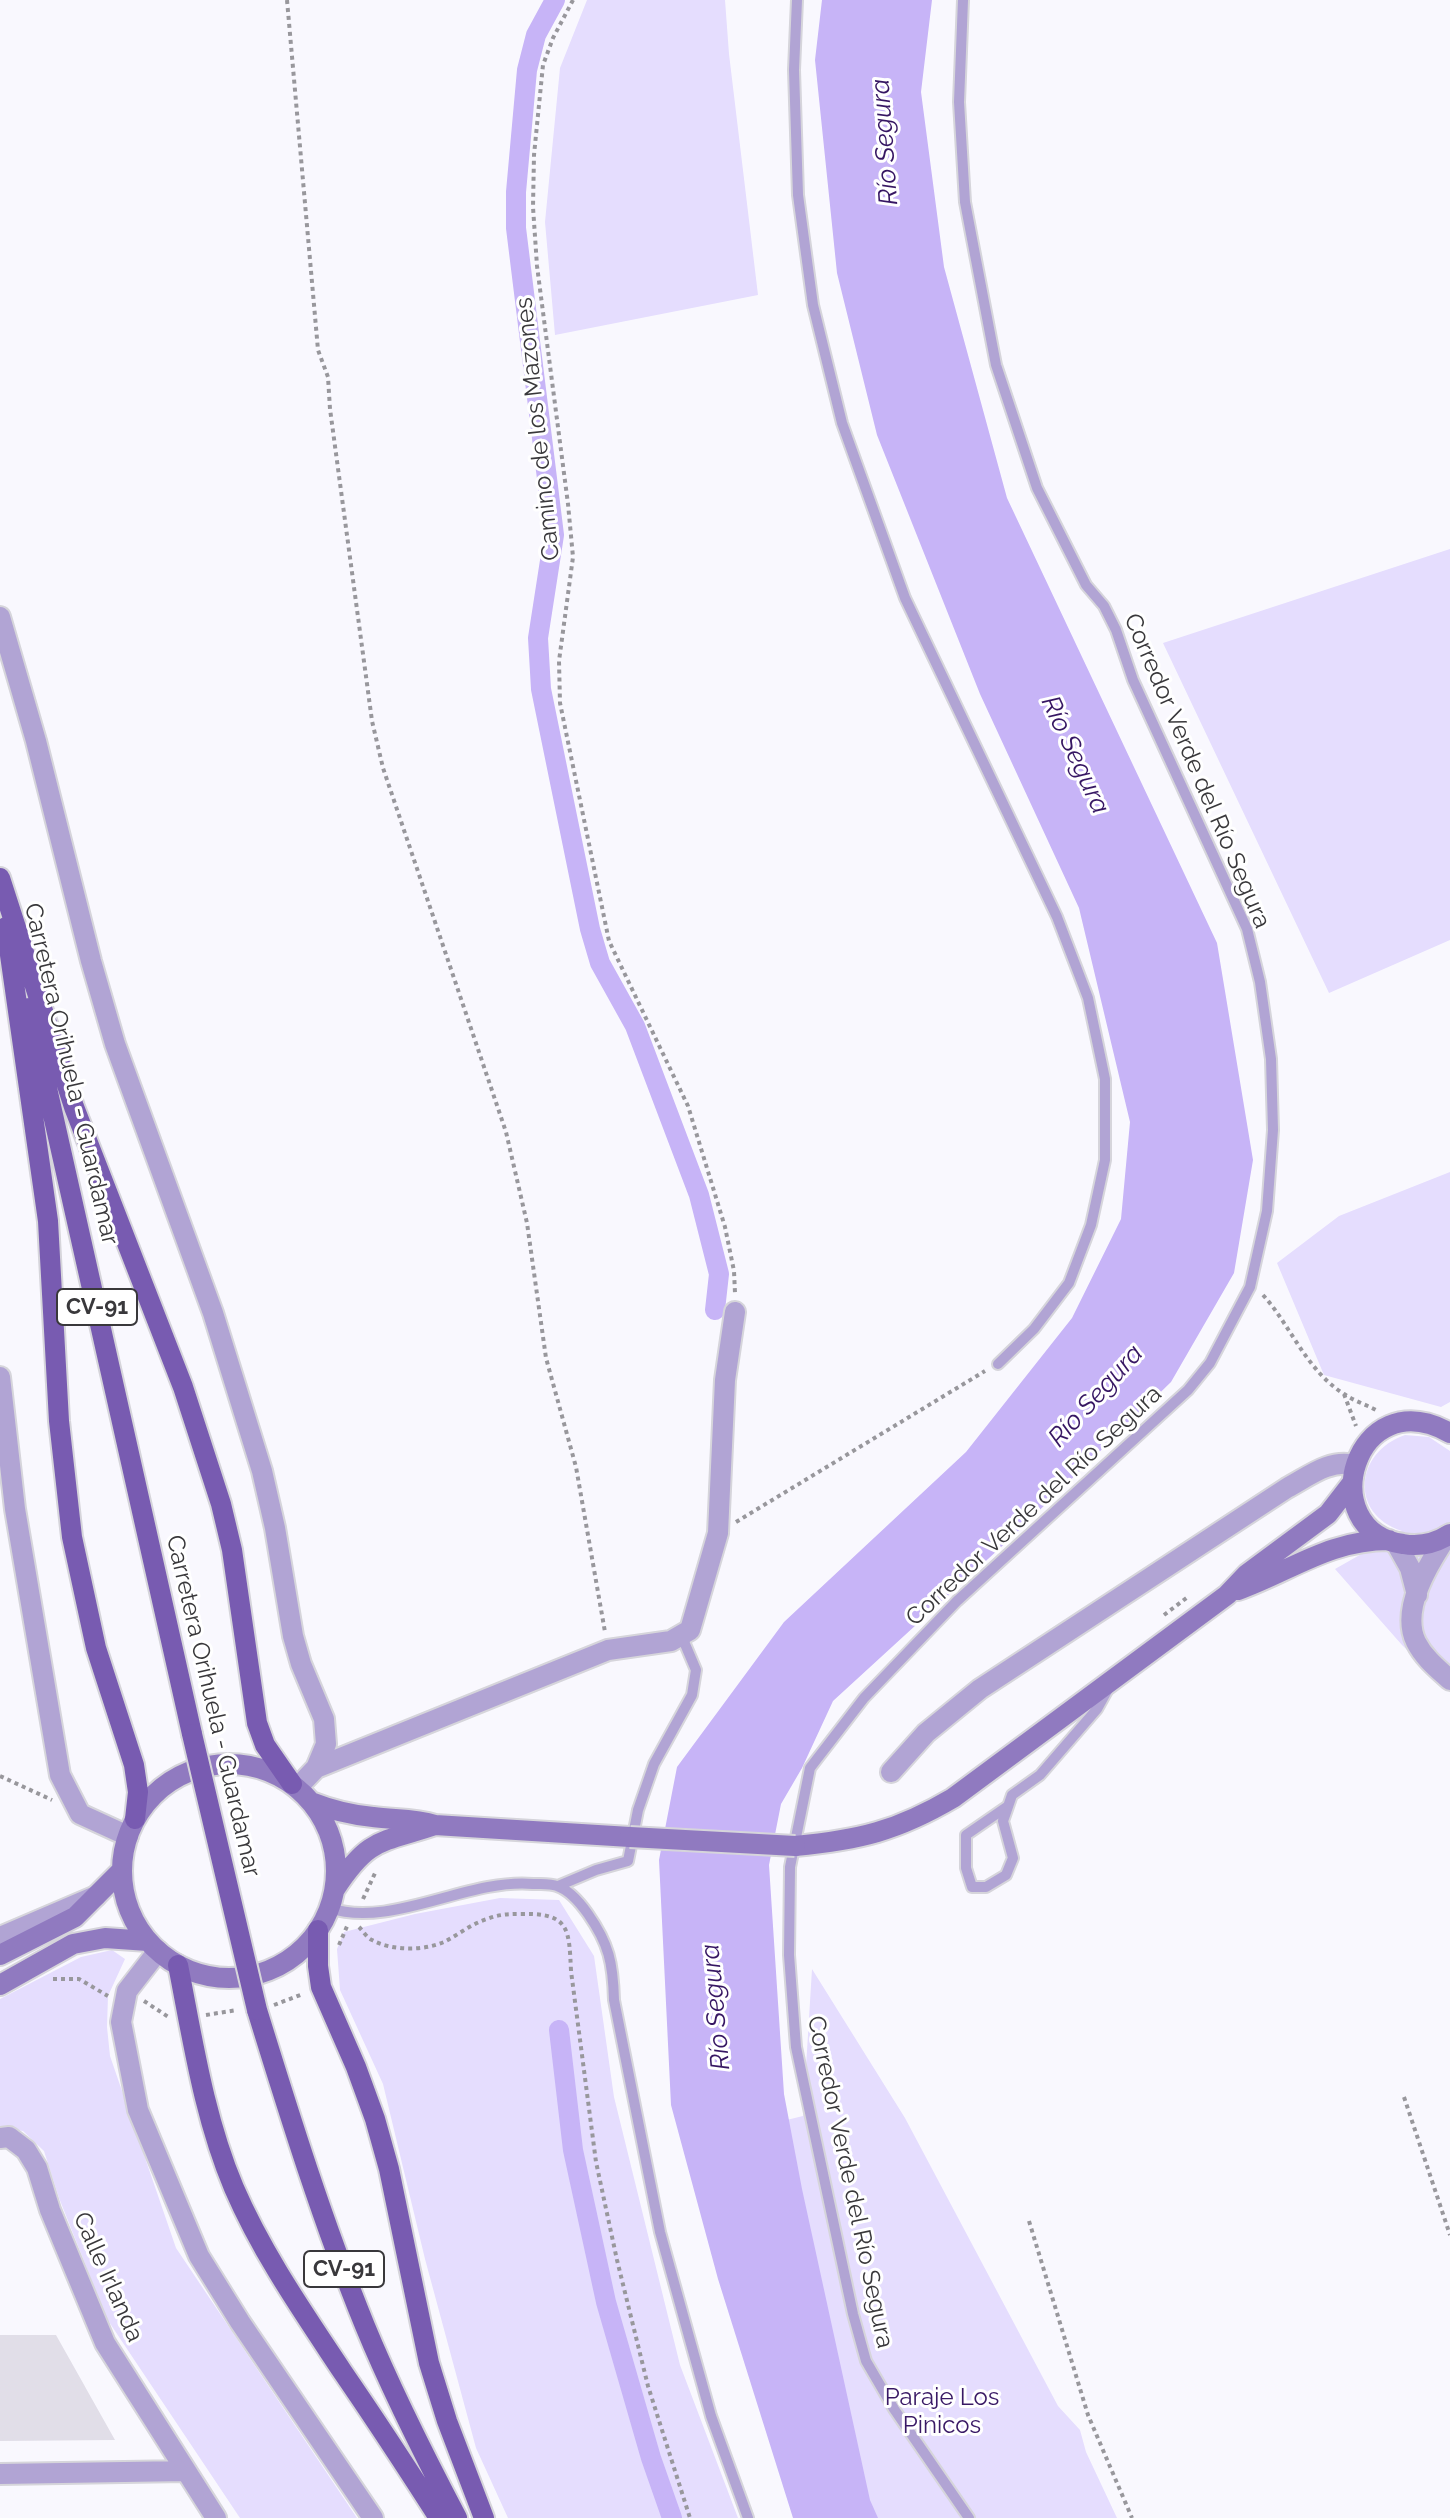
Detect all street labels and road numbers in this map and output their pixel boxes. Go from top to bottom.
street label: Camino de los Mazones [510,296,566,562]
street label: Corredor Verde del Río Segura [1117,609,1277,933]
street label: Carretera Orihuela - Guardamar [18,900,124,1248]
road number: CV-91 [57,1289,137,1325]
street label: Corredor Verde del Río Segura [900,1380,1168,1632]
street label: Carretera Orihuela - Guardamar [160,1532,266,1880]
street label: Corredor Verde del Río Segura [801,2013,899,2351]
street label: Calle Irlanda [67,2208,149,2346]
road number: CV-91 [304,2251,384,2287]

